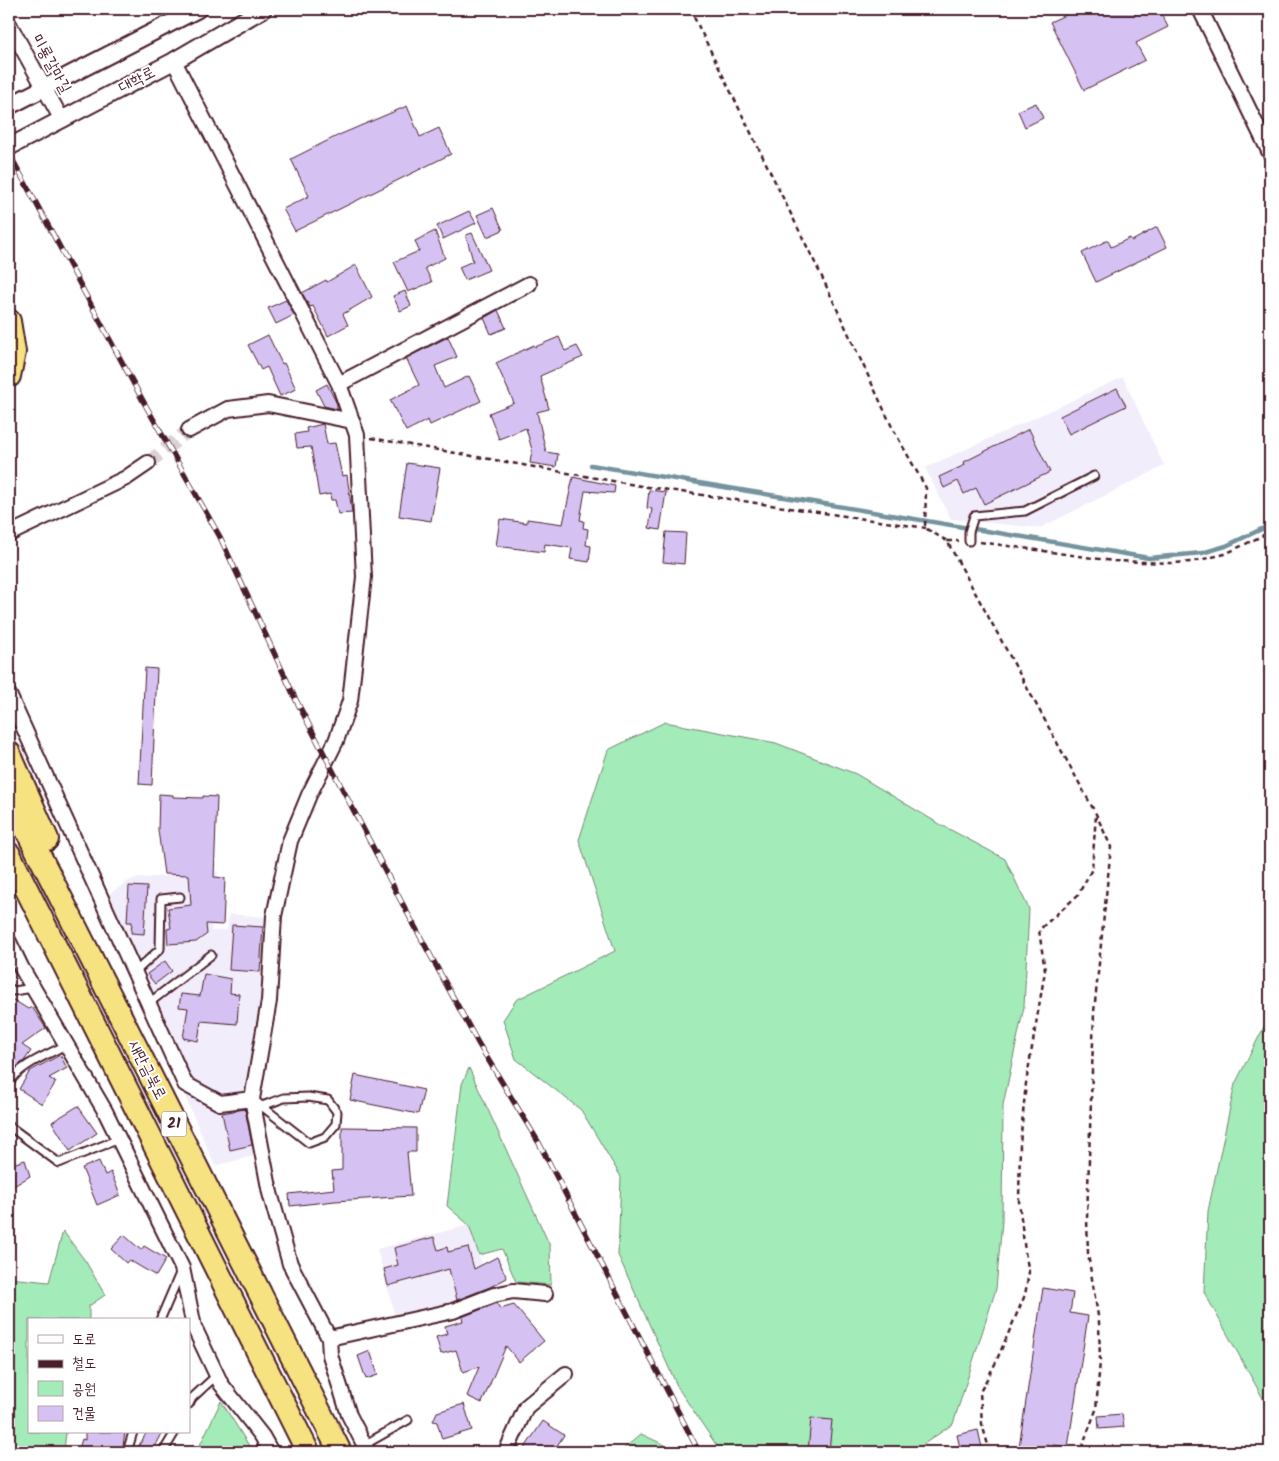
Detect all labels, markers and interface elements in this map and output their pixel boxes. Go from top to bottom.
street label: 미룡갈마길 [24,30,78,98]
street label: 대학로 [114,60,160,100]
street label: 새만금북로 [121,1036,173,1104]
road number: 21 [162,1112,186,1136]
legend [28,1318,190,1434]
text: 도로 [72,1328,96,1352]
text: 철도 [72,1352,96,1376]
text: 공원 [72,1378,96,1402]
text: 건물 [72,1402,96,1426]

